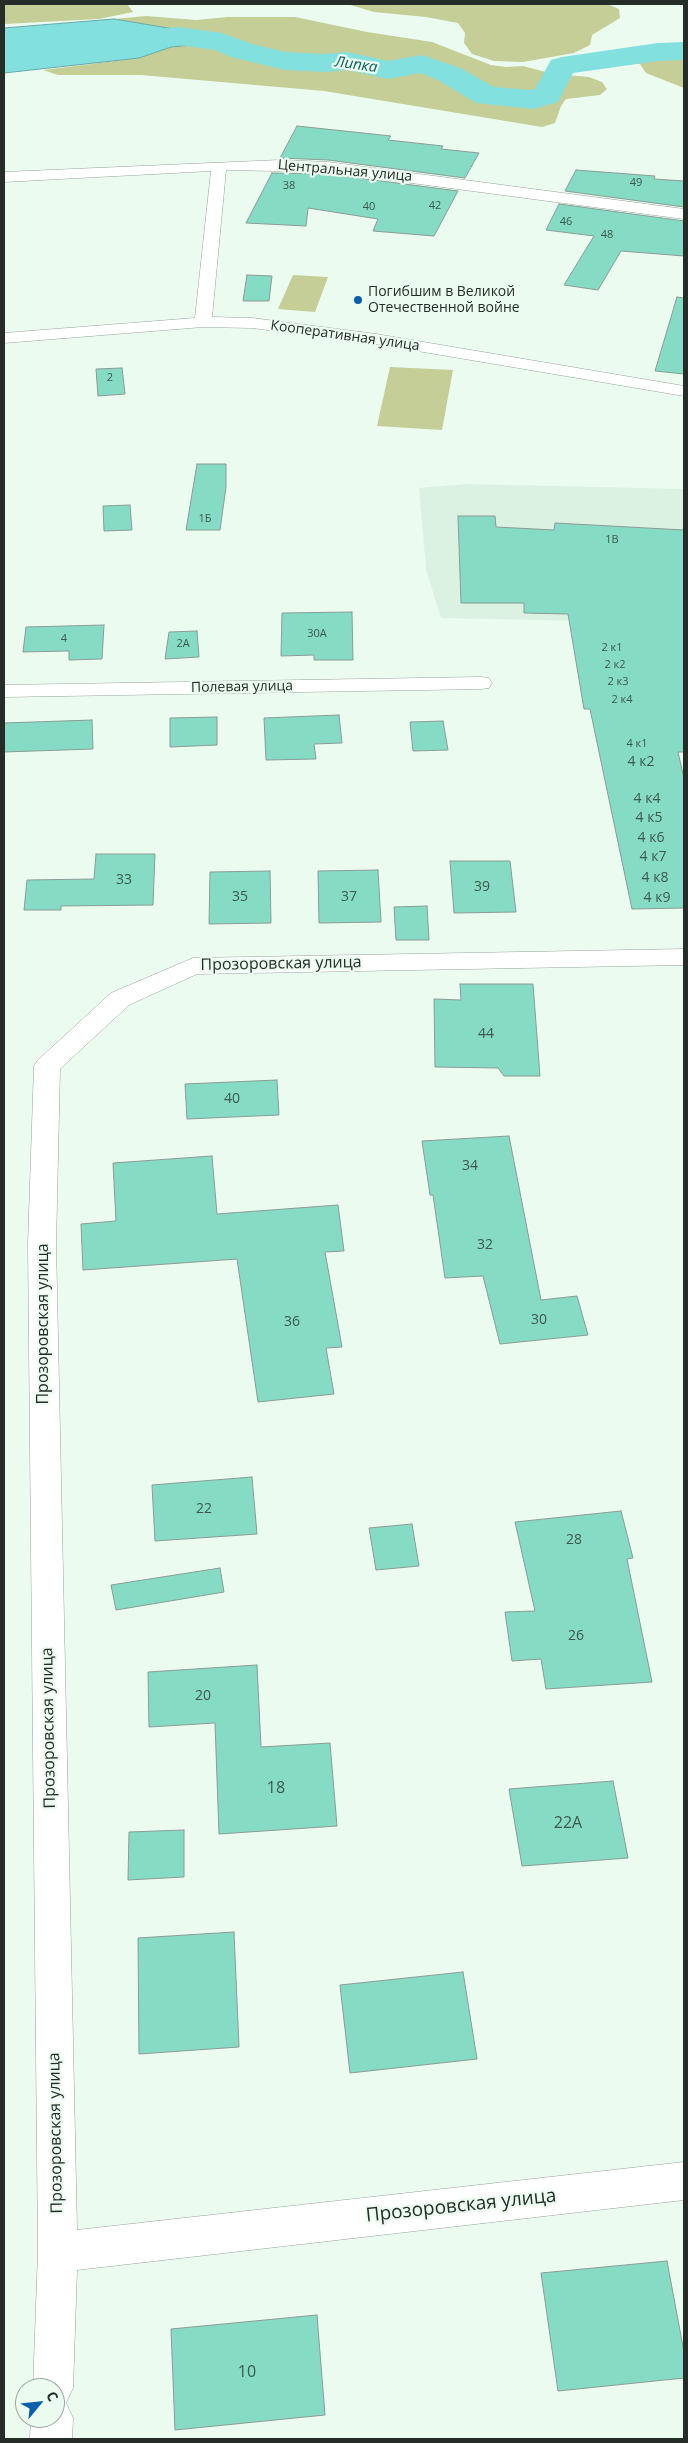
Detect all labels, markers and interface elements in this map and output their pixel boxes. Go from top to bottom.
water label: Липка [334,53,378,77]
street label: Центральная улица [277,157,413,185]
house number: 49 [630,176,642,190]
house number: 38 [283,179,295,193]
house number: 42 [429,199,441,213]
house number: 40 [363,200,375,214]
house number: 46 [560,215,572,229]
house number: 48 [601,228,613,242]
place label: Погибшим в Великой Отечественной войне [368,284,520,316]
marker: Погибшим в Великой Отечественной войне [352,294,364,306]
street label: Кооперативная улица [269,317,421,355]
house number: 2 [107,371,113,385]
house number: 1Б [198,512,212,526]
house number: 1В [605,533,619,547]
house number: 30А [307,627,327,641]
house number: 4 [61,632,67,646]
house number: 2А [176,637,190,651]
house number: 2 к1 [601,641,623,655]
house number: 2 к2 [604,658,626,672]
house number: 2 к3 [607,675,629,689]
street label: Полевая улица [191,678,293,696]
house number: 2 к4 [611,693,633,707]
house number: 4 к1 [626,737,648,751]
house number: 4 к2 [628,754,654,770]
house number: 4 к4 [634,791,660,807]
house number: 4 к5 [636,810,662,826]
house number: 4 к6 [638,830,664,846]
house number: 4 к7 [640,849,666,865]
house number: 4 к8 [642,870,668,886]
house number: 33 [116,872,132,888]
house number: 39 [474,879,490,895]
house number: 35 [232,889,248,905]
house number: 37 [341,889,357,905]
house number: 4 к9 [644,890,670,906]
street label: Прозоровская улица [200,953,362,975]
house number: 44 [478,1026,494,1042]
house number: 40 [224,1091,240,1107]
house number: 34 [462,1158,478,1174]
house number: 32 [477,1237,493,1253]
street label: Прозоровская улица [33,1243,53,1405]
house number: 30 [531,1312,547,1328]
house number: 36 [284,1314,300,1330]
house number: 22 [196,1501,212,1517]
house number: 28 [566,1532,582,1548]
house number: 26 [568,1628,584,1644]
street label: Прозоровская улица [38,1647,60,1809]
house number: 20 [195,1688,211,1704]
house number: 18 [267,1778,285,1798]
house number: 22А [554,1813,582,1833]
street label: Прозоровская улица [45,2052,67,2214]
street label: Прозоровская улица [365,2185,557,2227]
house number: 10 [238,2362,256,2382]
north arrow [15,2378,65,2428]
text: С [42,2388,63,2405]

